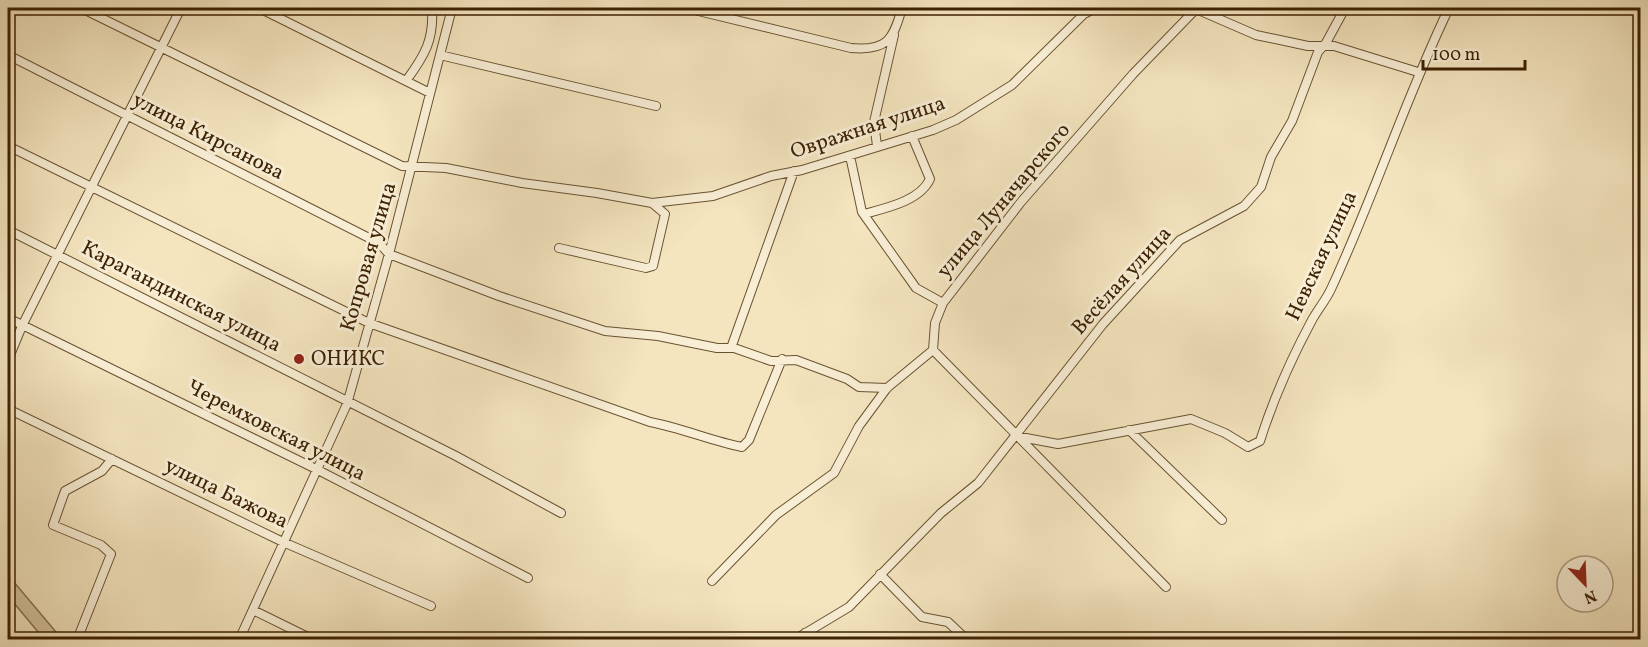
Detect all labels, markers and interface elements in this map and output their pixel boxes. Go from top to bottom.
scale bar [1423,33,1525,71]
text: 100 m [1432,43,1481,68]
street label: улица Кирсанова [127,86,289,188]
street label: Овражная улица [787,89,949,167]
street label: улица Луначарского [930,117,1078,285]
street label: Копровая улица [334,179,404,335]
street label: Невская улица [1279,186,1365,326]
street label: Весёлая улица [1065,220,1179,342]
street label: Карагандинская улица [76,234,286,360]
place label: ОНИКС [311,345,385,374]
marker: ОНИКС [292,352,306,366]
street label: Черемховская улица [181,373,371,489]
street label: улица Бажова [159,451,293,537]
north arrow [1555,554,1615,614]
text: N [1580,584,1600,609]

